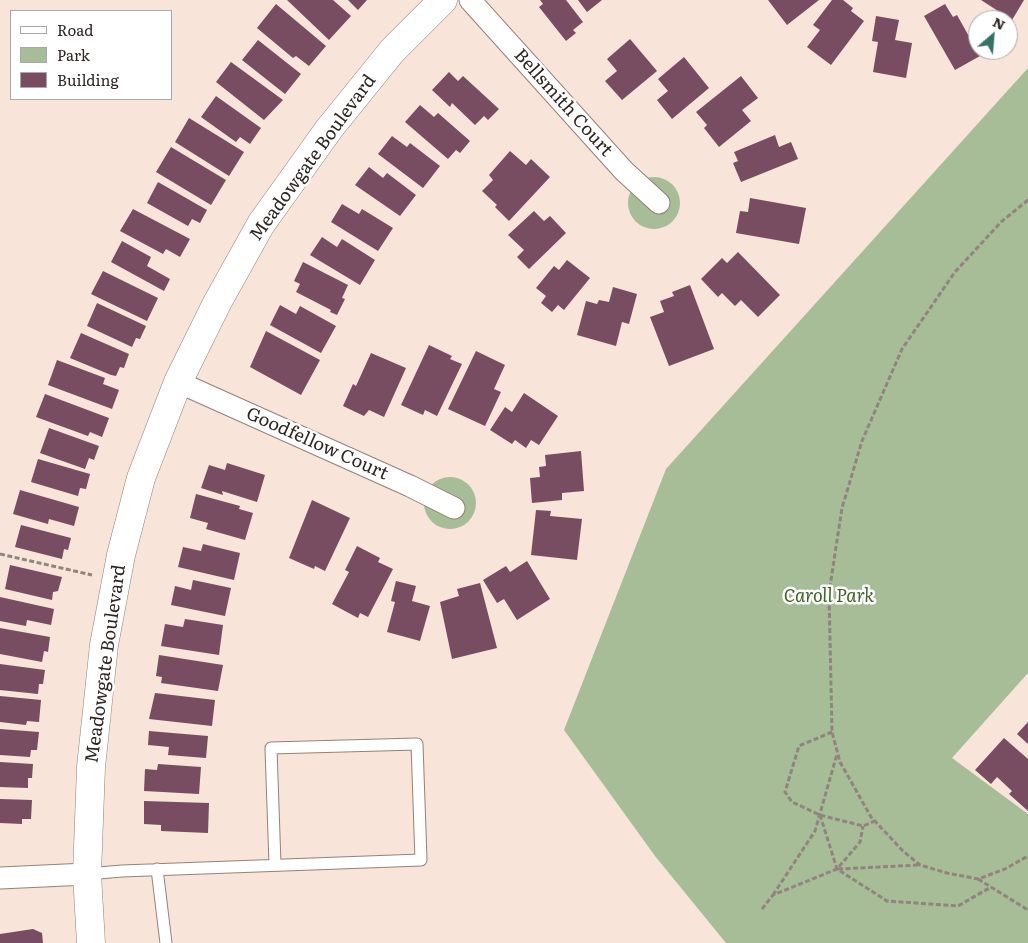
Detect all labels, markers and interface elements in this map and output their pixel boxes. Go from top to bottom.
legend [10,10,172,100]
north arrow [968,10,1018,60]
text: N [990,11,1009,34]
text: Road [57,18,93,41]
text: Park [57,43,90,66]
street label: Bellsmith Court [509,45,617,161]
text: Building [57,68,119,91]
street label: Meadowgate Boulevard [245,71,381,245]
street label: Goodfellow Court [243,403,391,485]
street label: Meadowgate Boulevard [81,563,131,765]
park label: Caroll Park [784,586,874,608]

